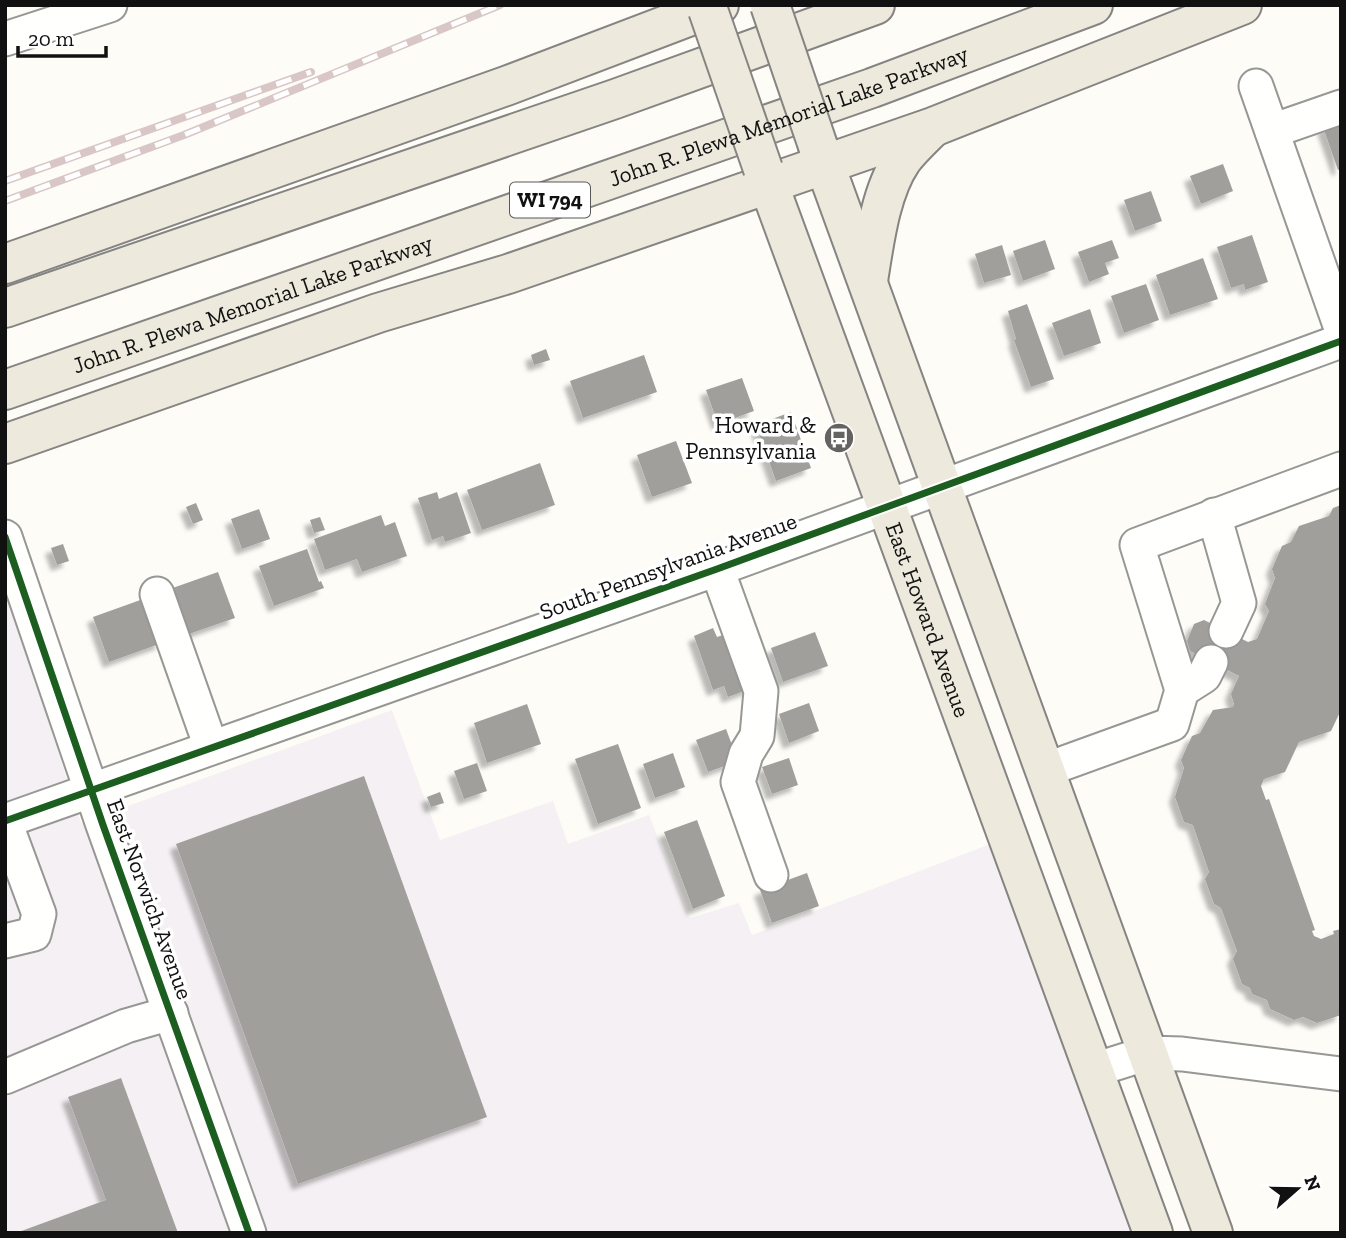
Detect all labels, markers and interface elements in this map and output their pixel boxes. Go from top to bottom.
scale bar [18,14,105,58]
text: 20 m [28,26,74,51]
street label: John R. Plewa Memorial Lake Parkway [605,39,972,193]
road number: WI 794 [510,182,590,218]
street label: John R. Plewa Memorial Lake Parkway [69,228,436,379]
place label: Howard & Pennsylvania [685,411,816,465]
bus stop icon: Howard & Pennsylvania [822,421,856,455]
street label: South Pennsylvania Avenue [536,506,800,626]
street label: East Howard Avenue [880,518,977,721]
street label: East Norwich Avenue [101,795,199,1003]
north arrow [1262,1154,1332,1224]
text: N [1299,1173,1326,1194]

